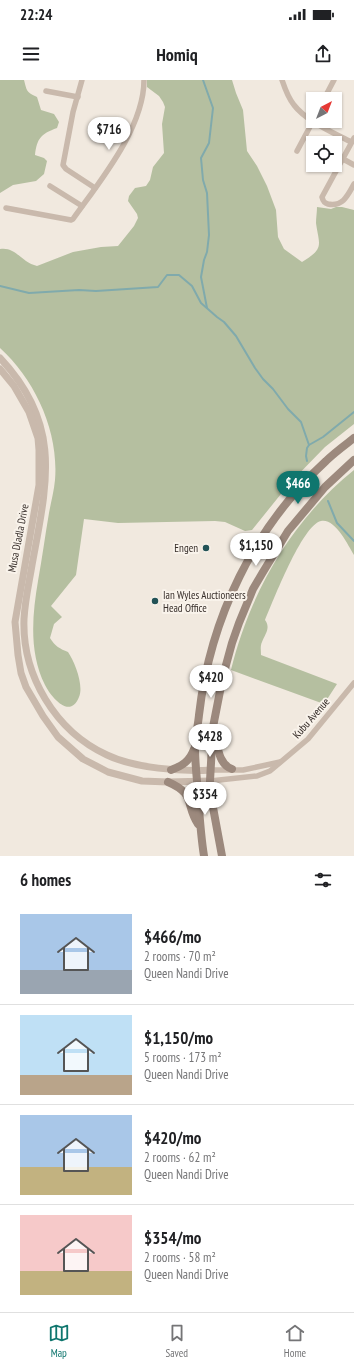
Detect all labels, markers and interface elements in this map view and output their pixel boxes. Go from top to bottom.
text: 22:24 [20,5,52,24]
icon: menu [20,43,42,65]
text: Homiq [156,43,198,66]
icon: share [312,43,334,65]
north arrow [306,92,342,128]
map controls [306,92,342,172]
pin: $716 [85,117,133,151]
text: $716 [97,121,121,138]
button: locate [306,136,342,172]
pin: $466 [274,471,322,505]
text: $466 [286,475,310,492]
street label: Musa Dladla Drive [5,502,32,573]
pin: $1,150 [223,533,289,567]
text: $1,150 [239,537,273,554]
place label: Engen [174,541,198,555]
marker: Engen [201,543,211,553]
place label: Ian Wyles Auctioneers Head Office [163,588,246,615]
marker: Ian Wyles Auctioneers Head Office [150,596,160,606]
pin: $420 [187,665,235,699]
text: $420 [199,669,223,686]
street label: Kubu Avenue [290,694,333,741]
pin: $428 [186,724,234,758]
text: $428 [198,728,222,745]
pin: $354 [181,782,229,816]
text: $354 [193,786,217,803]
text: 6 homes [20,869,71,891]
icon: filters [312,869,334,891]
text: $466/mo [144,926,201,948]
icon: home [52,930,100,978]
text: 2 rooms · 70 m² [144,948,216,965]
text: Queen Nandi Drive [144,965,229,982]
text: $1,150/mo [144,1027,213,1049]
icon: home [52,1031,100,1079]
text: 5 rooms · 173 m² [144,1049,222,1066]
text: Queen Nandi Drive [144,1066,229,1083]
text: $420/mo [144,1127,201,1149]
icon: home [52,1131,100,1179]
text: 2 rooms · 62 m² [144,1149,216,1166]
text: Queen Nandi Drive [144,1166,229,1183]
text: $354/mo [144,1227,201,1249]
icon: home [52,1231,100,1279]
text: 2 rooms · 58 m² [144,1249,216,1266]
text: Queen Nandi Drive [144,1266,229,1283]
tab: Map [48,1322,70,1360]
tab: Saved [165,1322,188,1360]
tab: Home [284,1322,306,1360]

